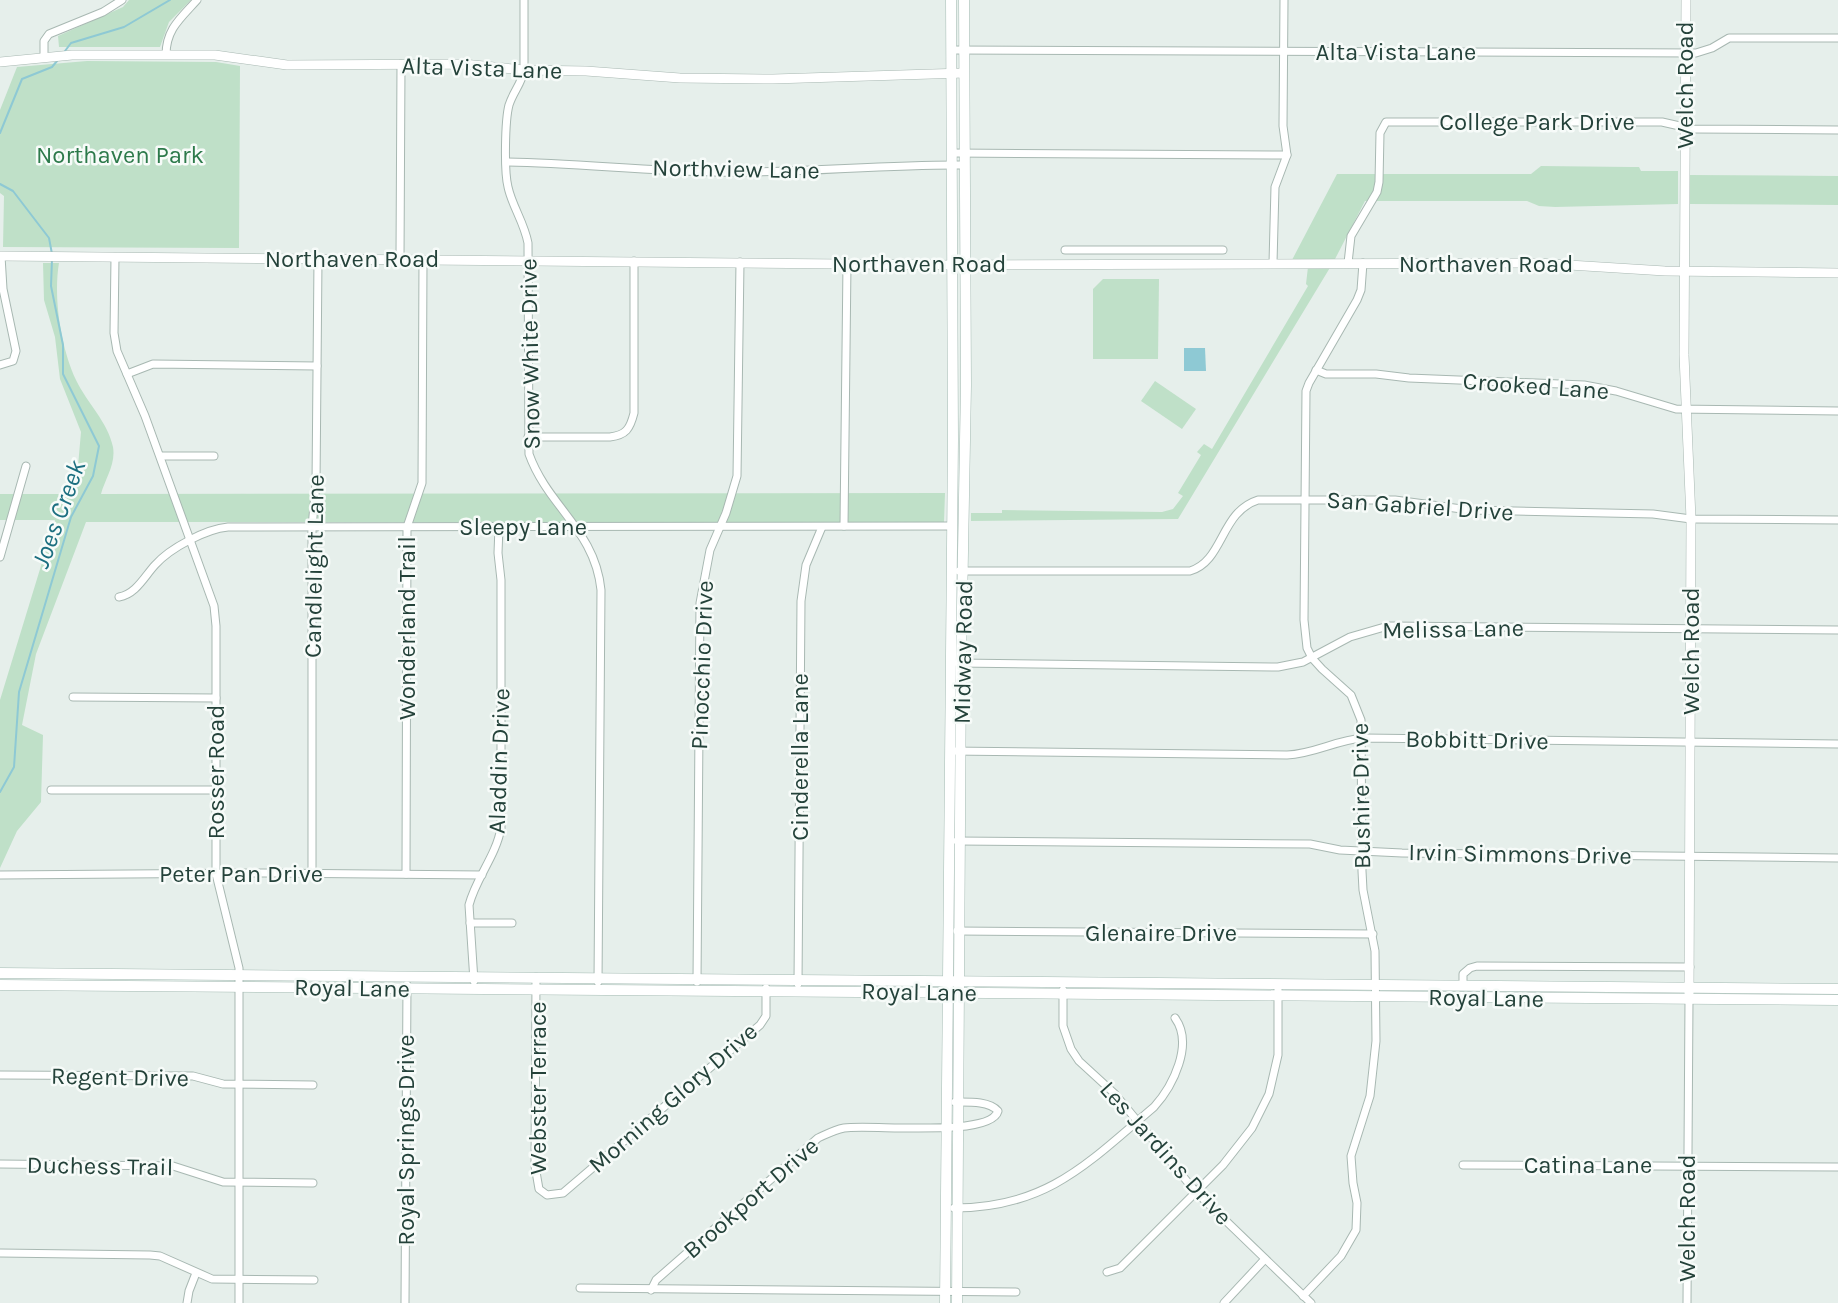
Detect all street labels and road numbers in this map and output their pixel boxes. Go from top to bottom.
street label: Welch Road [1671,21,1699,149]
street label: Alta Vista Lane [1316,38,1476,66]
street label: Alta Vista Lane [401,51,563,85]
street label: College Park Drive [1439,108,1635,136]
street label: Northview Lane [652,154,820,184]
street label: Northaven Road [265,245,439,273]
street label: Northaven Road [832,250,1006,278]
street label: Northaven Road [1399,250,1573,278]
street label: Snow White Drive [514,258,546,450]
street label: Crooked Lane [1462,367,1610,405]
street label: Candlelight Lane [298,474,330,658]
street label: San Gabriel Drive [1326,485,1514,527]
street label: Sleepy Lane [459,513,587,541]
street label: Wonderland Trail [393,536,421,720]
street label: Pinocchio Drive [685,580,719,750]
street label: Midway Road [948,580,978,724]
street label: Welch Road [1677,587,1705,715]
street label: Melissa Lane [1382,614,1524,644]
street label: Cinderella Lane [786,673,814,841]
street label: Aladdin Drive [482,688,516,834]
street label: Rosser Road [202,705,230,840]
street label: Bushire Drive [1346,723,1376,869]
street label: Bobbitt Drive [1405,725,1549,755]
street label: Irvin Simmons Drive [1408,838,1632,870]
street label: Peter Pan Drive [159,860,323,888]
street label: Glenaire Drive [1085,919,1237,947]
street label: Royal Lane [294,973,410,1003]
street label: Royal Lane [861,977,977,1007]
street label: Royal Lane [1428,983,1544,1013]
street label: Webster Terrace [524,1001,552,1175]
street label: Morning Glory Drive [583,1017,763,1179]
street label: Royal Springs Drive [392,1034,420,1246]
street label: Regent Drive [51,1062,189,1092]
street label: Les Jardins Drive [1094,1075,1238,1231]
street label: Brookport Drive [678,1132,824,1264]
street label: Duchess Trail [27,1151,173,1181]
street label: Catina Lane [1524,1151,1652,1179]
street label: Welch Road [1673,1154,1701,1282]

